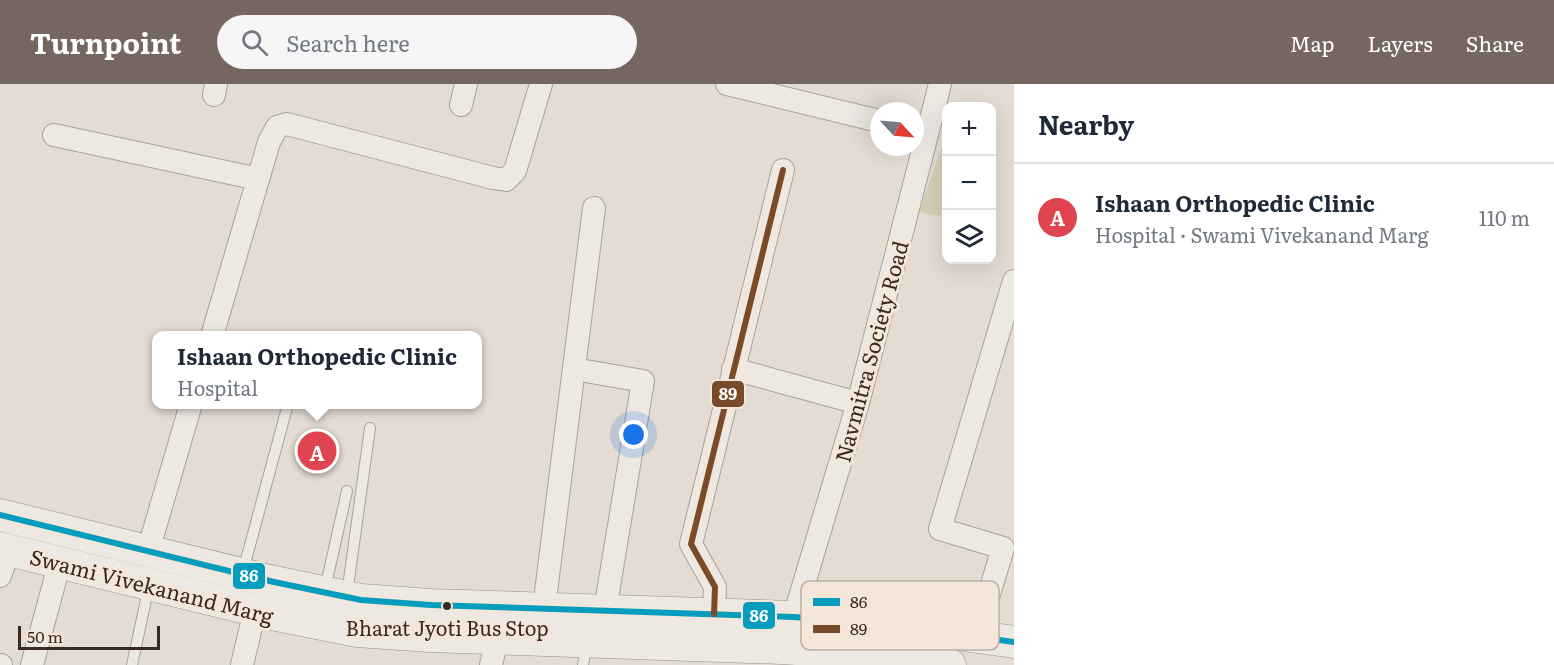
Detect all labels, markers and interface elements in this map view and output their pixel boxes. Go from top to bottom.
search box [217,15,637,69]
text: Turnpoint [30,21,181,63]
icon: search [238,26,271,59]
text: Search here [286,26,410,59]
text: Map [1290,27,1335,58]
text: Layers [1368,27,1433,58]
text: Share [1466,27,1524,58]
north arrow [870,102,924,156]
map controls [942,102,996,264]
button: + [942,102,996,156]
text: Nearby [1038,104,1134,143]
button: − [942,156,996,210]
text: Ishaan Orthopedic Clinic [1095,186,1375,219]
text: A [1050,202,1065,232]
text: 110 m [1479,202,1530,232]
button: layers [942,210,996,264]
text: Hospital · Swami Vivekanand Marg [1095,219,1429,249]
street label: Navmitra Society Road [825,237,915,465]
popup [152,331,482,409]
text: Ishaan Orthopedic Clinic [177,339,457,372]
text: Hospital [177,372,258,402]
line badge: 89 [711,380,745,408]
text: 89 [719,381,737,405]
your location [619,420,648,449]
pin: A [298,428,336,473]
street label: Swami Vivekanand Marg [27,540,277,630]
line badge: 86 [232,562,266,590]
text: 86 [240,563,258,587]
legend [801,581,999,650]
text: 86 [850,589,868,613]
marker: Bharat Jyoti Bus Stop [441,600,453,612]
line badge: 86 [742,601,776,630]
text: 86 [750,603,768,627]
place label: Bharat Jyoti Bus Stop [345,612,549,642]
text: 89 [850,616,867,640]
scale bar [18,623,160,650]
text: 50 m [27,624,63,648]

